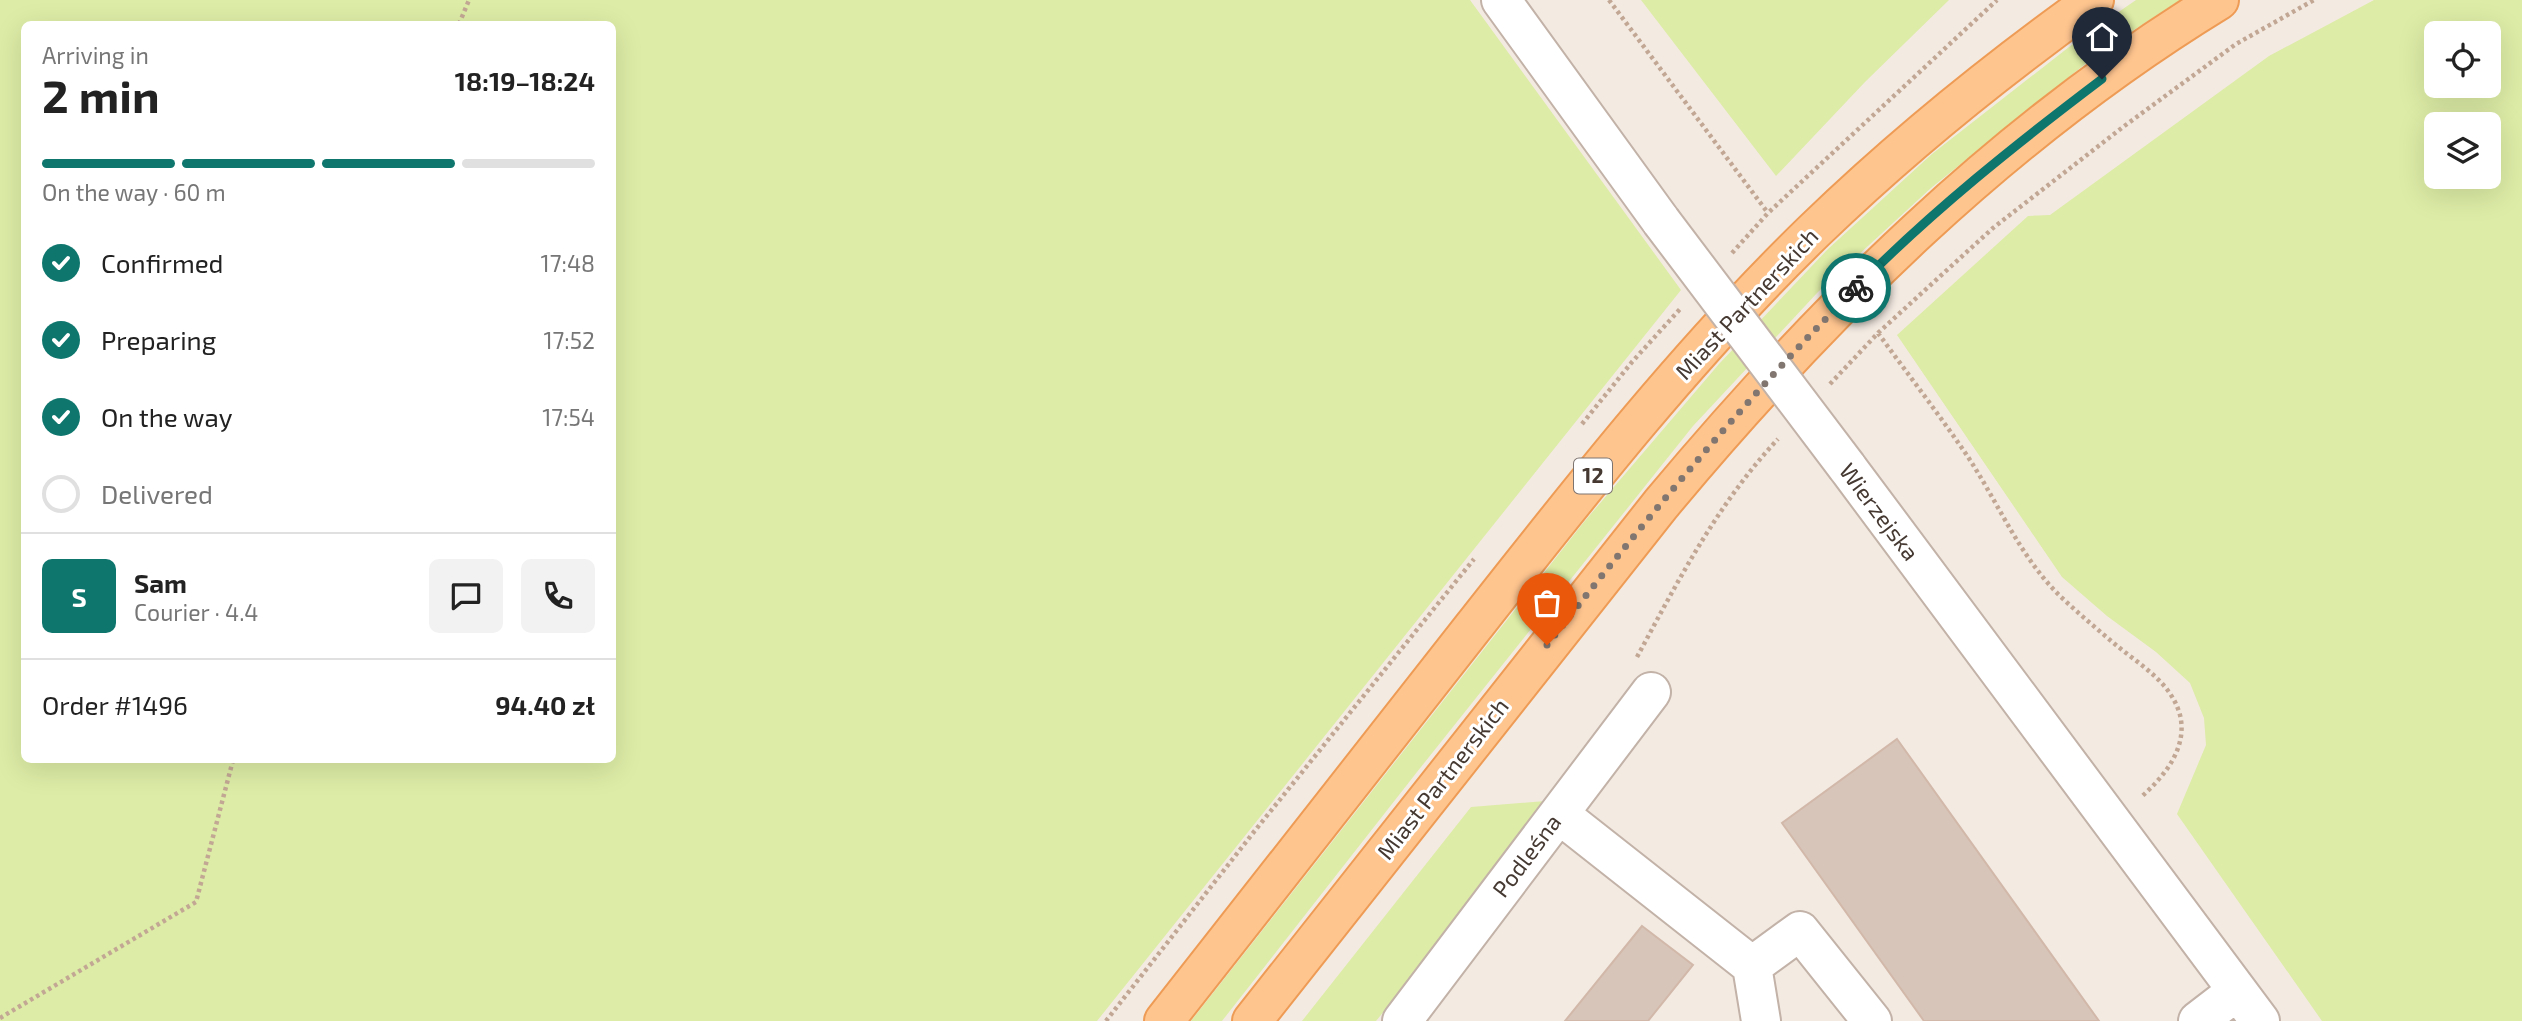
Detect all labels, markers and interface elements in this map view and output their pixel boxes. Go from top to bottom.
pin [2072,7,2132,79]
icon: home [2083,18,2121,56]
map controls [2424,21,2501,189]
button: locate [2424,21,2501,98]
text: Arriving in [42,41,149,69]
text: 18:19–18:24 [455,65,595,96]
text: 2 min [42,67,160,122]
button: layers [2424,112,2501,189]
text: On the way · 60 m [42,178,226,206]
street label: Miast Partnerskich [1669,222,1824,385]
icon: check [42,244,80,282]
text: Confirmed [101,247,224,278]
text: 17:48 [541,249,595,277]
courier [1821,253,1891,323]
icon: bike [1837,269,1875,307]
icon: check [42,321,80,359]
text: Preparing [101,324,216,355]
text: 17:52 [543,326,595,354]
icon: check [42,398,80,436]
text: On the way [101,401,232,432]
text: 17:54 [542,403,595,431]
street label: Wierzejska [1834,457,1926,566]
road number: 12 [1574,458,1612,494]
text: Delivered [101,478,213,509]
button: chat [429,559,503,633]
button: phone [521,559,595,633]
text: Sam [134,567,187,598]
pin [1517,573,1577,645]
text: S [71,581,87,612]
icon: bag [1528,584,1566,622]
text: Courier · 4.4 [134,598,258,626]
text: Order #1496 [42,689,188,720]
text: 94.40 zł [495,689,595,720]
street label: Miast Partnerskich [1371,692,1514,865]
street label: Podleśna [1486,808,1566,902]

